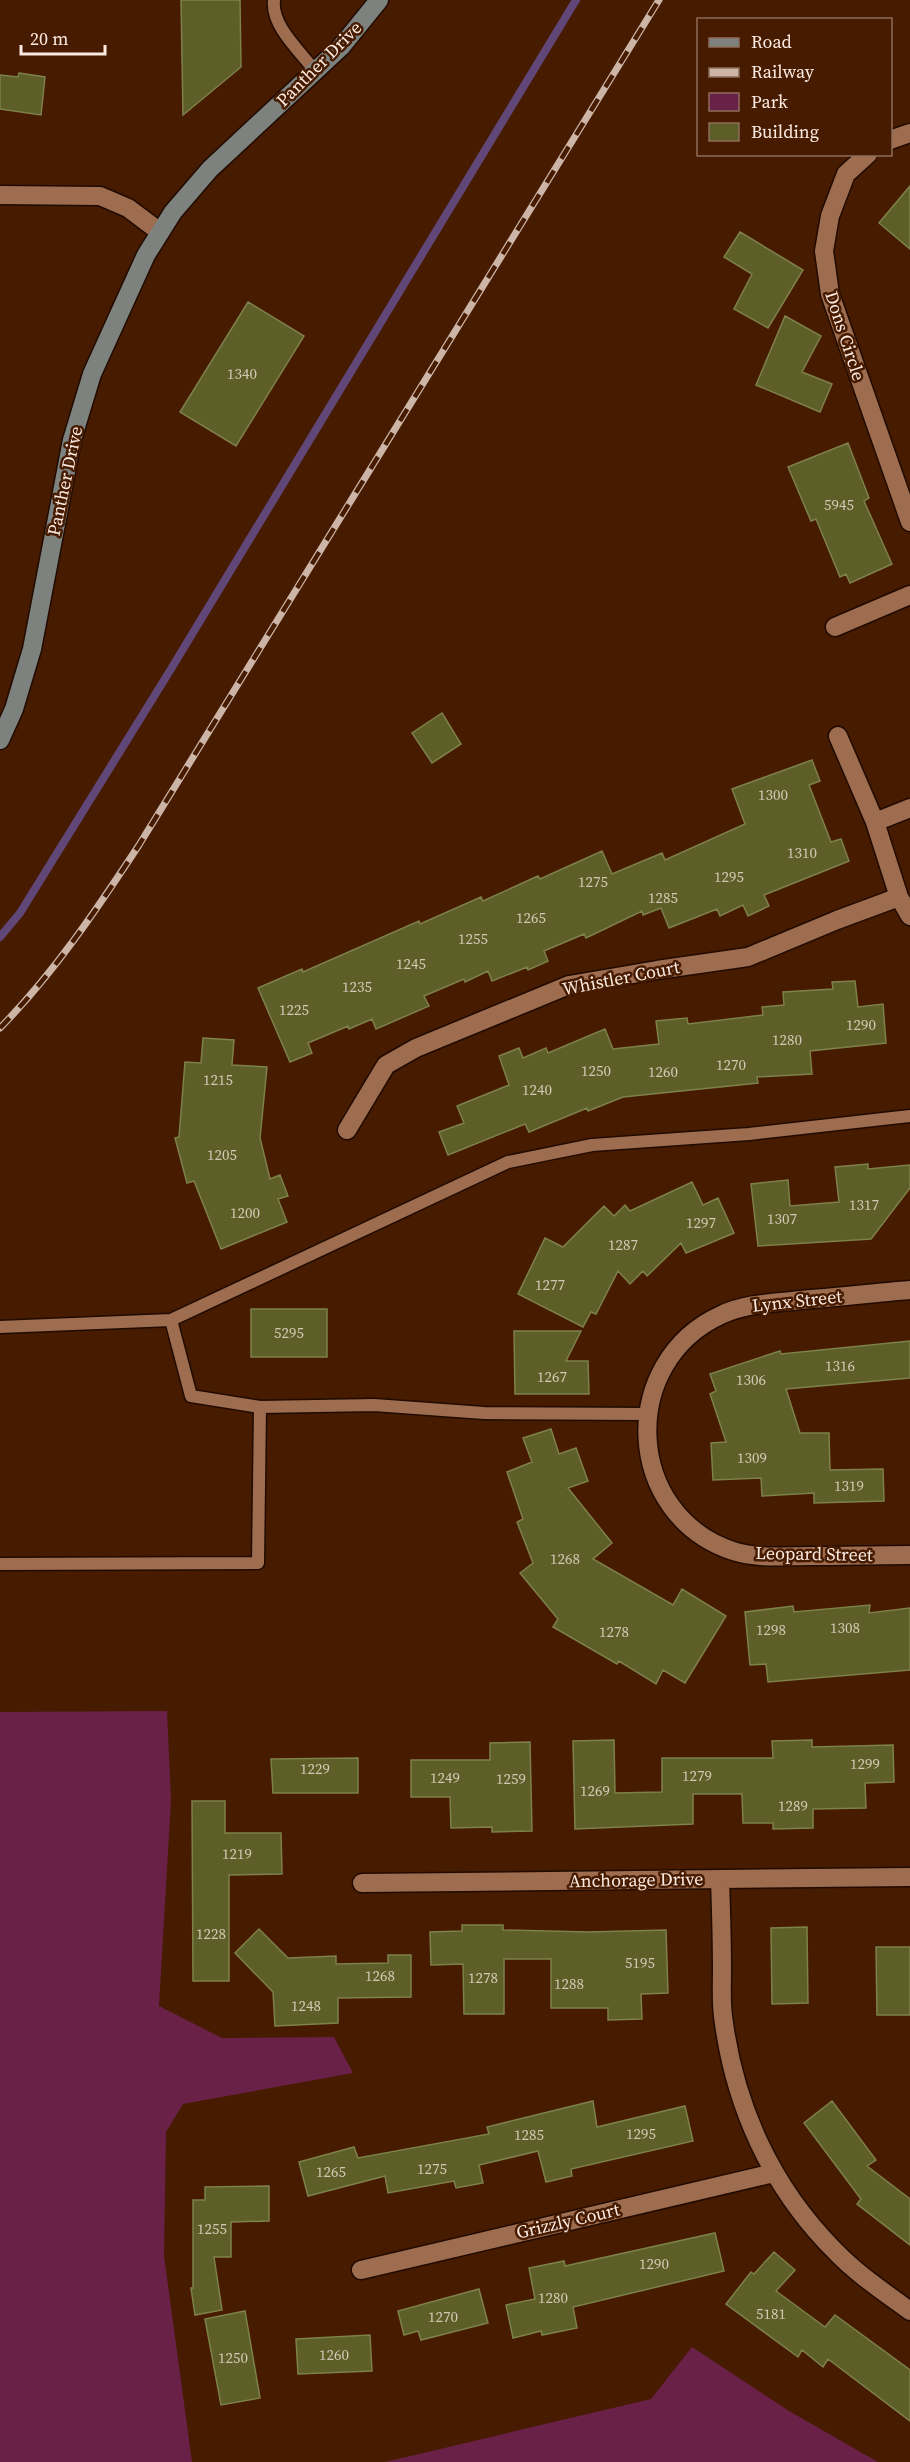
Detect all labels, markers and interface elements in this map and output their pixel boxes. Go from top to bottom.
street label: Panther Drive [270,15,367,112]
scale bar [21,18,105,56]
legend [697,18,892,156]
text: 20 m [30,26,68,51]
text: Road [751,29,792,54]
text: Railway [751,59,815,84]
text: Park [751,89,788,114]
text: Building [751,119,819,144]
street label: Dons Circle [819,288,872,384]
house number: 1340 [227,363,257,384]
street label: Panther Drive [41,424,88,538]
house number: 5945 [824,494,854,515]
house number: 1300 [758,784,788,805]
house number: 1310 [787,842,817,863]
house number: 1295 [714,866,744,887]
house number: 1275 [578,871,608,892]
house number: 1285 [648,887,678,908]
house number: 1265 [516,907,546,928]
house number: 1255 [458,928,488,949]
house number: 1245 [396,953,426,974]
street label: Whistler Court [560,954,682,1001]
house number: 1235 [342,976,372,997]
house number: 1225 [279,999,309,1020]
house number: 1290 [846,1014,876,1035]
house number: 1280 [772,1029,802,1050]
house number: 1270 [716,1054,746,1075]
house number: 1250 [581,1060,611,1081]
house number: 1260 [648,1061,678,1082]
house number: 1215 [203,1069,233,1090]
house number: 1240 [522,1079,552,1100]
house number: 1205 [207,1144,237,1165]
house number: 1317 [849,1194,879,1215]
house number: 1200 [230,1202,260,1223]
house number: 1307 [767,1208,797,1229]
house number: 1297 [686,1212,716,1233]
house number: 1287 [608,1234,638,1255]
house number: 1277 [535,1274,565,1295]
street label: Lynx Street [751,1283,843,1318]
house number: 5295 [274,1322,304,1343]
house number: 1316 [825,1355,855,1376]
house number: 1267 [537,1366,567,1387]
house number: 1306 [736,1369,766,1390]
house number: 1309 [737,1447,767,1468]
house number: 1319 [834,1475,864,1496]
street label: Leopard Street [755,1540,873,1567]
house number: 1268 [550,1548,580,1569]
house number: 1308 [830,1617,860,1638]
house number: 1298 [756,1619,786,1640]
house number: 1278 [599,1621,629,1642]
house number: 1299 [850,1753,880,1774]
house number: 1229 [300,1758,330,1779]
house number: 1279 [682,1765,712,1786]
house number: 1249 [430,1767,460,1788]
house number: 1259 [496,1768,526,1789]
house number: 1269 [580,1780,610,1801]
house number: 1289 [778,1795,808,1816]
house number: 1219 [222,1843,252,1864]
street label: Anchorage Drive [569,1866,703,1893]
house number: 1228 [196,1923,226,1944]
house number: 5195 [625,1952,655,1973]
house number: 1268 [365,1965,395,1986]
house number: 1278 [468,1967,498,1988]
house number: 1288 [554,1973,584,1994]
house number: 1248 [291,1995,321,2016]
house number: 1295 [626,2123,656,2144]
house number: 1285 [514,2124,544,2145]
house number: 1275 [417,2158,447,2179]
house number: 1265 [316,2161,346,2182]
street label: Grizzly Court [514,2196,622,2245]
house number: 1255 [197,2218,227,2239]
house number: 1290 [639,2253,669,2274]
house number: 1280 [538,2287,568,2308]
house number: 5181 [756,2303,786,2324]
house number: 1270 [428,2306,458,2327]
house number: 1260 [319,2344,349,2365]
house number: 1250 [218,2347,248,2368]

